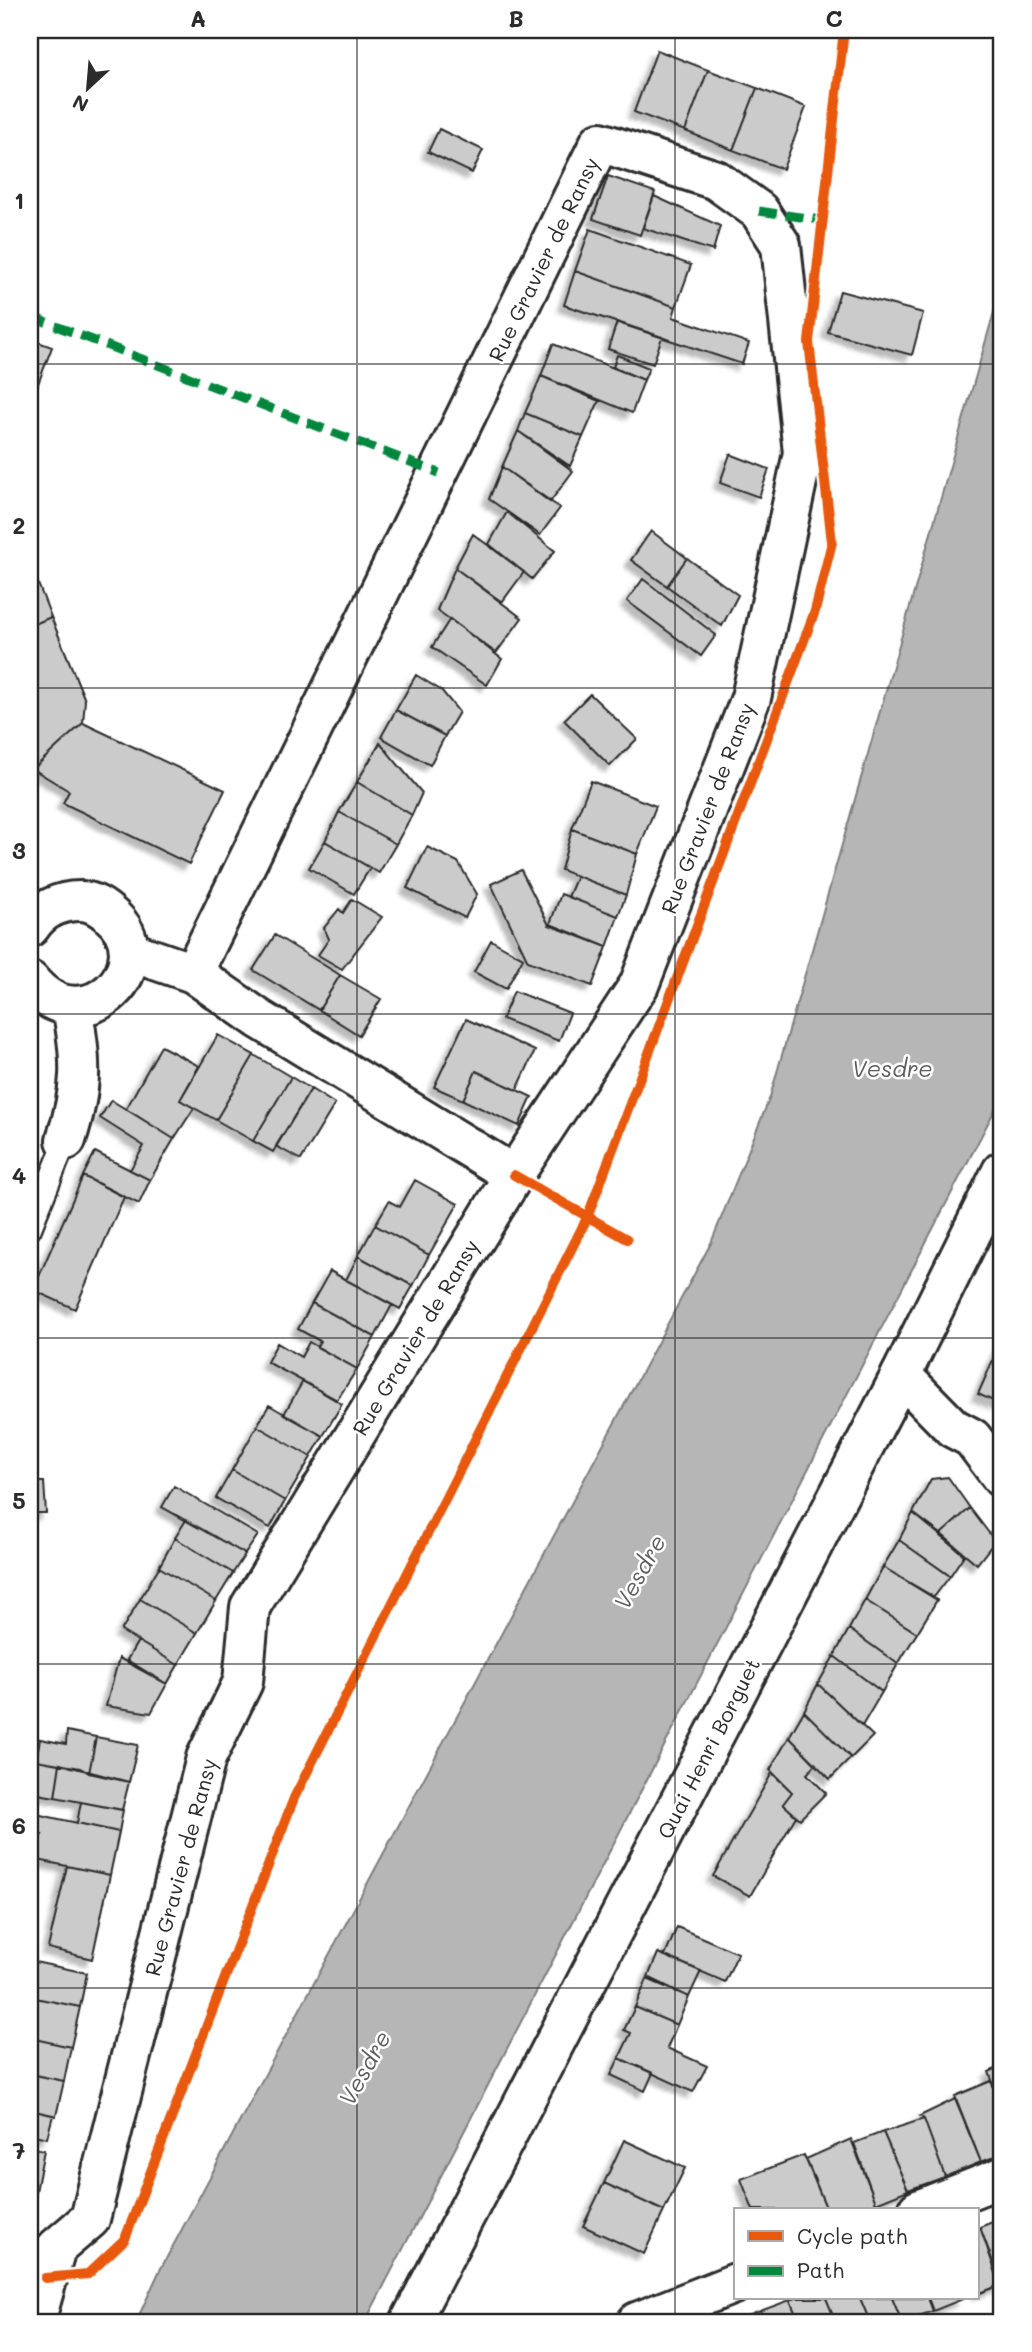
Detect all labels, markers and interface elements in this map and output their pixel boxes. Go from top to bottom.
text: A [190,3,206,33]
text: B [508,3,524,33]
text: C [825,3,843,33]
north arrow [52,52,122,122]
text: N [68,89,92,118]
street label: Rue Gravier de Ransy [482,152,604,366]
text: 1 [14,185,24,215]
text: 2 [13,510,25,540]
street label: Rue Gravier de Ransy [654,699,760,917]
text: 3 [12,835,26,865]
water label: Vesdre [851,1053,933,1083]
text: 4 [12,1160,26,1190]
street label: Rue Gravier de Ransy [346,1234,484,1440]
text: 5 [12,1485,26,1515]
water label: Vesdre [606,1529,672,1615]
street label: Quai Henri Borguet [651,1653,765,1843]
street label: Rue Gravier de Ransy [138,1755,222,1979]
text: 6 [12,1810,26,1840]
water label: Vesdre [331,2025,397,2111]
text: 7 [13,2135,26,2165]
legend [734,2208,979,2300]
text: Cycle path [797,2222,907,2249]
text: Path [797,2256,844,2283]

